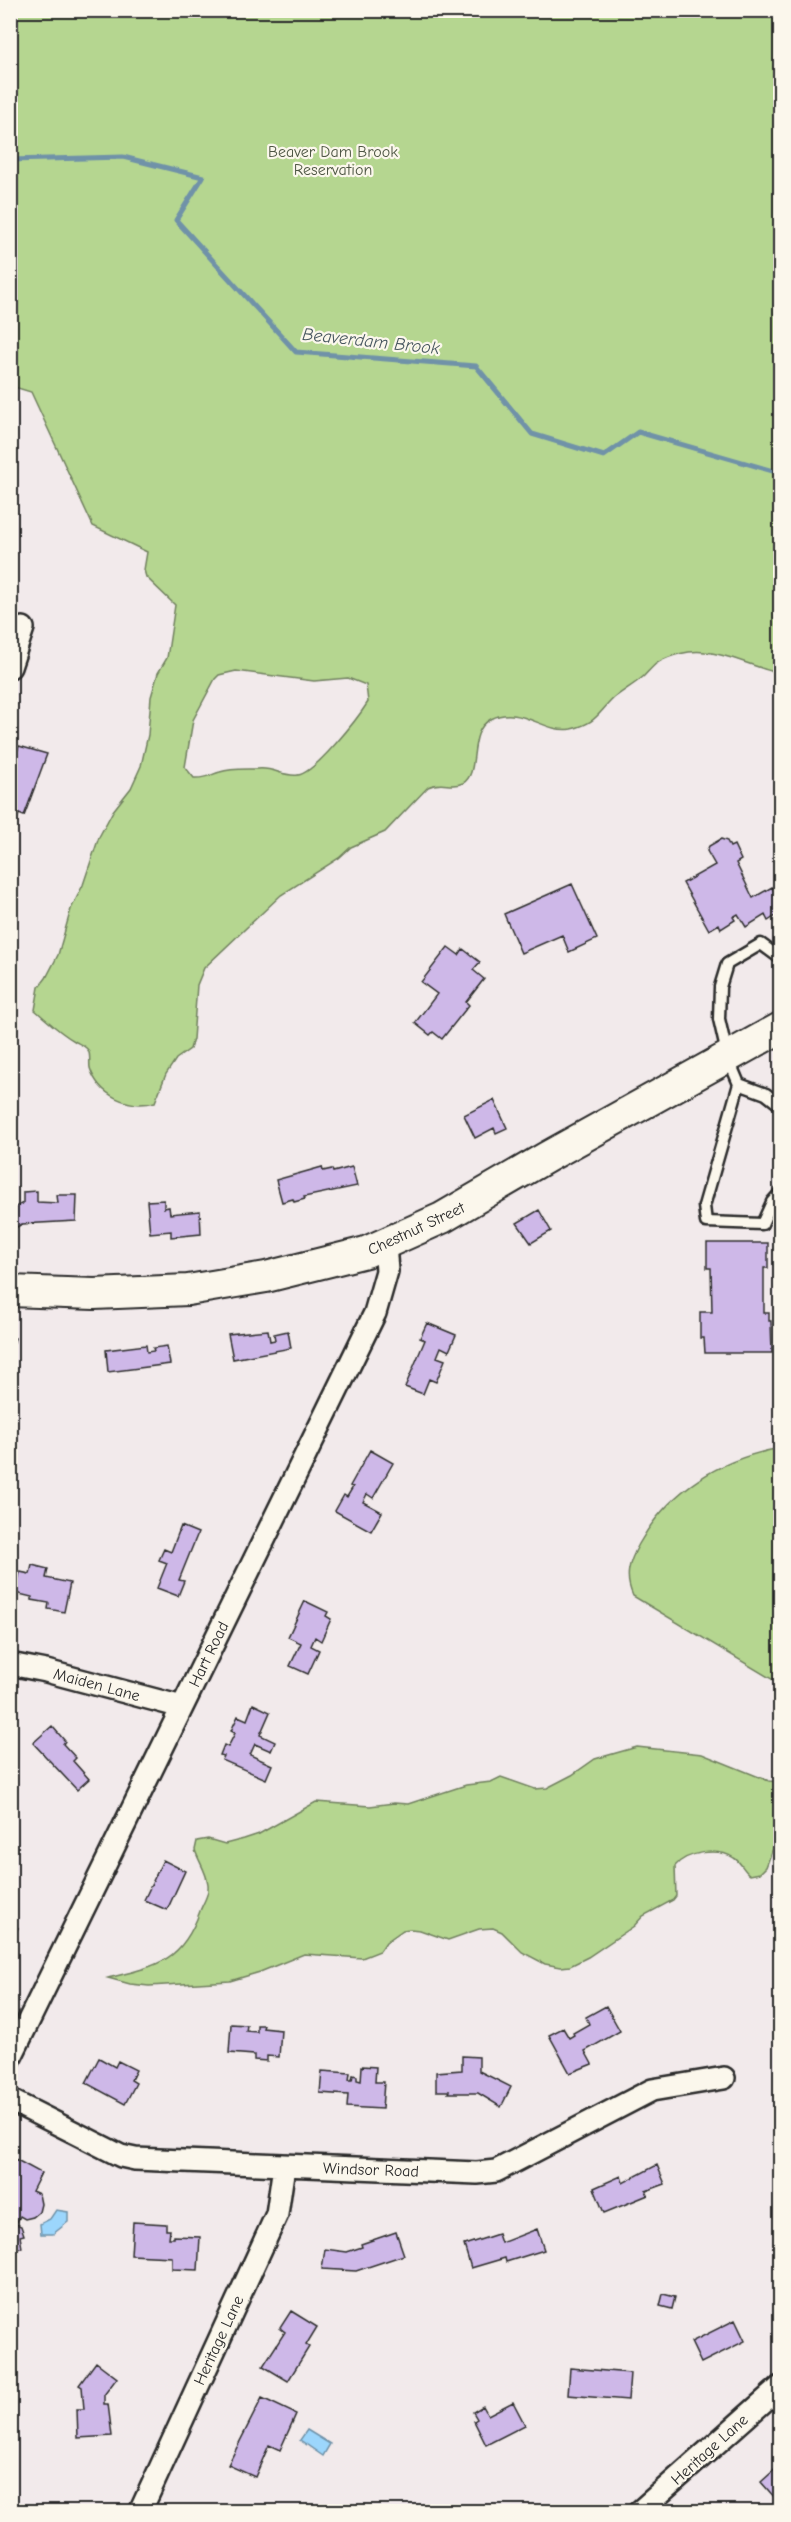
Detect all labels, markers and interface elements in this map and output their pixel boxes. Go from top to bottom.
park label: Beaver Dam Brook Reservation [268,143,398,179]
water label: Beaverdam Brook [301,324,441,359]
street label: Chestnut Street [365,1198,468,1259]
street label: Hart Road [185,1619,232,1690]
street label: Maiden Lane [52,1665,142,1705]
street label: Windsor Road [323,2159,419,2181]
street label: Heritage Lane [190,2293,247,2388]
street label: Heritage Lane [668,2411,752,2489]

